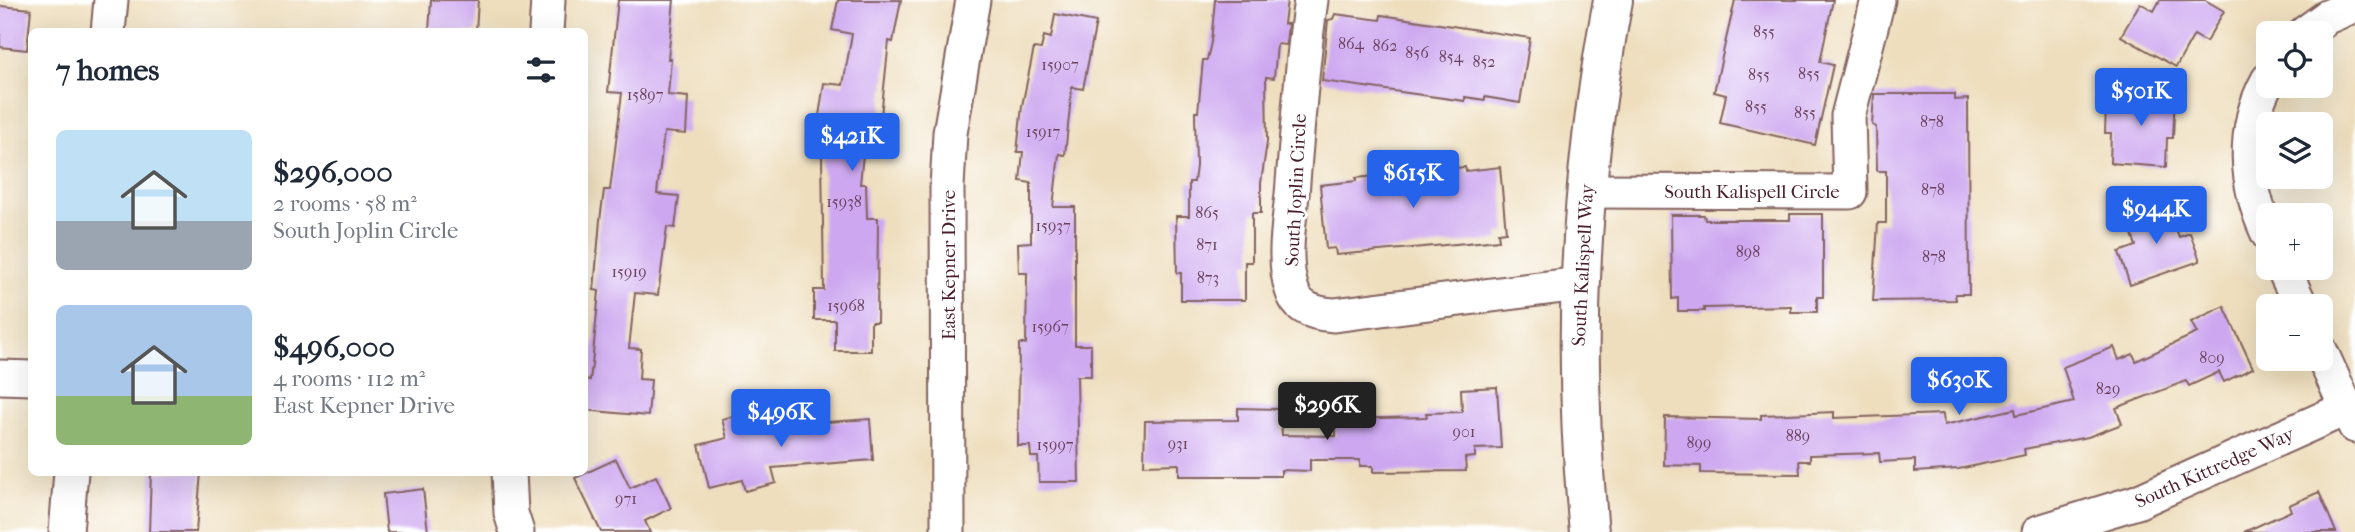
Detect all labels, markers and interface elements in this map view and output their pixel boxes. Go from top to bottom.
map controls [2256,21,2333,371]
button: locate [2256,21,2333,98]
house number: 855 [1753,22,1775,41]
house number: 864 [1338,34,1365,53]
house number: 862 [1373,36,1397,55]
house number: 856 [1405,43,1429,62]
house number: 854 [1439,47,1464,66]
icon: filters [522,51,560,89]
house number: 852 [1472,52,1496,71]
text: 7 homes [56,53,159,88]
house number: 15907 [1041,55,1079,74]
house number: 855 [1798,64,1820,83]
house number: 855 [1748,65,1770,84]
pin: $501K [2092,68,2190,128]
text: $501K [2111,77,2171,104]
house number: 15897 [627,85,664,104]
house number: 855 [1745,97,1767,116]
house number: 855 [1794,103,1816,122]
house number: 878 [1920,112,1944,131]
button: layers [2256,112,2333,189]
street label: South Joplin Circle [1281,113,1311,267]
pin: $421K [803,114,901,173]
text: $421K [821,122,884,149]
house number: 15917 [1026,122,1060,141]
pin: $615K [1364,150,1462,210]
text: $296,000 [273,155,393,190]
icon: home [112,158,196,242]
text: $615K [1383,159,1443,186]
house number: 878 [1921,180,1945,199]
street label: South Kalispell Circle [1664,181,1840,203]
street label: South Kalispell Way [1568,183,1598,347]
pin: $944K [2107,187,2205,246]
text: 2 rooms · 58 m² [273,190,417,217]
street label: East Kepner Drive [938,190,960,340]
house number: 15938 [826,192,862,211]
text: $944K [2122,195,2190,222]
house number: 865 [1195,203,1219,222]
button: + [2256,203,2333,280]
house number: 15937 [1035,216,1071,235]
text: South Joplin Circle [273,217,458,244]
house number: 871 [1196,235,1218,254]
house number: 898 [1736,242,1760,261]
house number: 878 [1922,247,1946,266]
house number: 15919 [611,262,647,281]
house number: 873 [1197,268,1219,287]
button: − [2256,294,2333,371]
house number: 15968 [827,296,865,315]
house number: 15967 [1031,317,1069,336]
text: $496,000 [273,330,395,365]
icon: home [112,333,196,417]
house number: 809 [2199,348,2225,367]
pin: $630K [1910,358,2008,417]
text: 4 rooms · 112 m² [273,365,425,392]
text: $630K [1927,366,1991,393]
house number: 829 [2096,379,2120,398]
pin: $296K [1278,382,1376,442]
pin: $496K [732,390,830,449]
text: $296K [1294,391,1360,418]
text: East Kepner Drive [273,392,455,419]
text: $496K [747,398,815,425]
house number: 901 [1453,422,1475,441]
street label: South Kittredge Way [2132,423,2298,513]
house number: 889 [1786,426,1810,445]
house number: 899 [1687,433,1711,452]
house number: 931 [1168,434,1188,453]
house number: 15997 [1036,435,1074,454]
house number: 971 [615,489,637,508]

